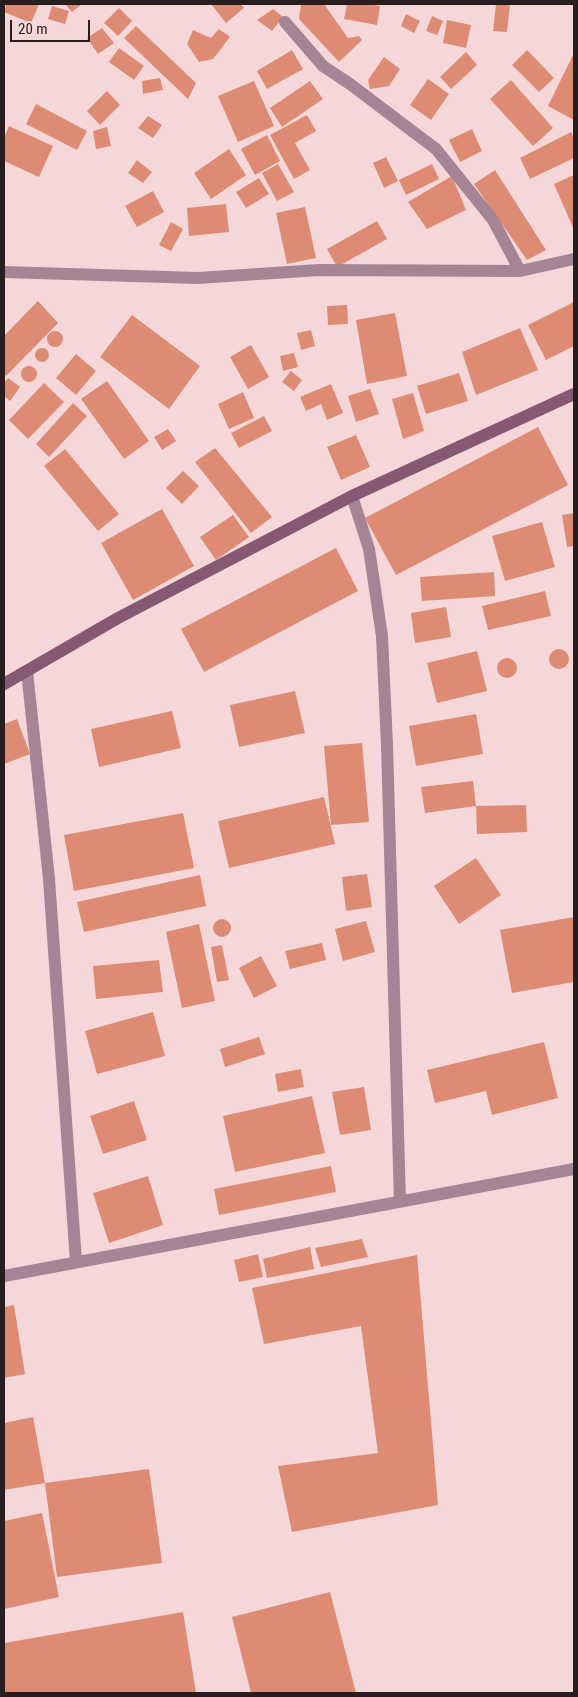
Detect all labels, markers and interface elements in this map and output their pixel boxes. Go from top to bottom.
scale bar [12,10,92,42]
text: 20 m [18,20,48,38]

